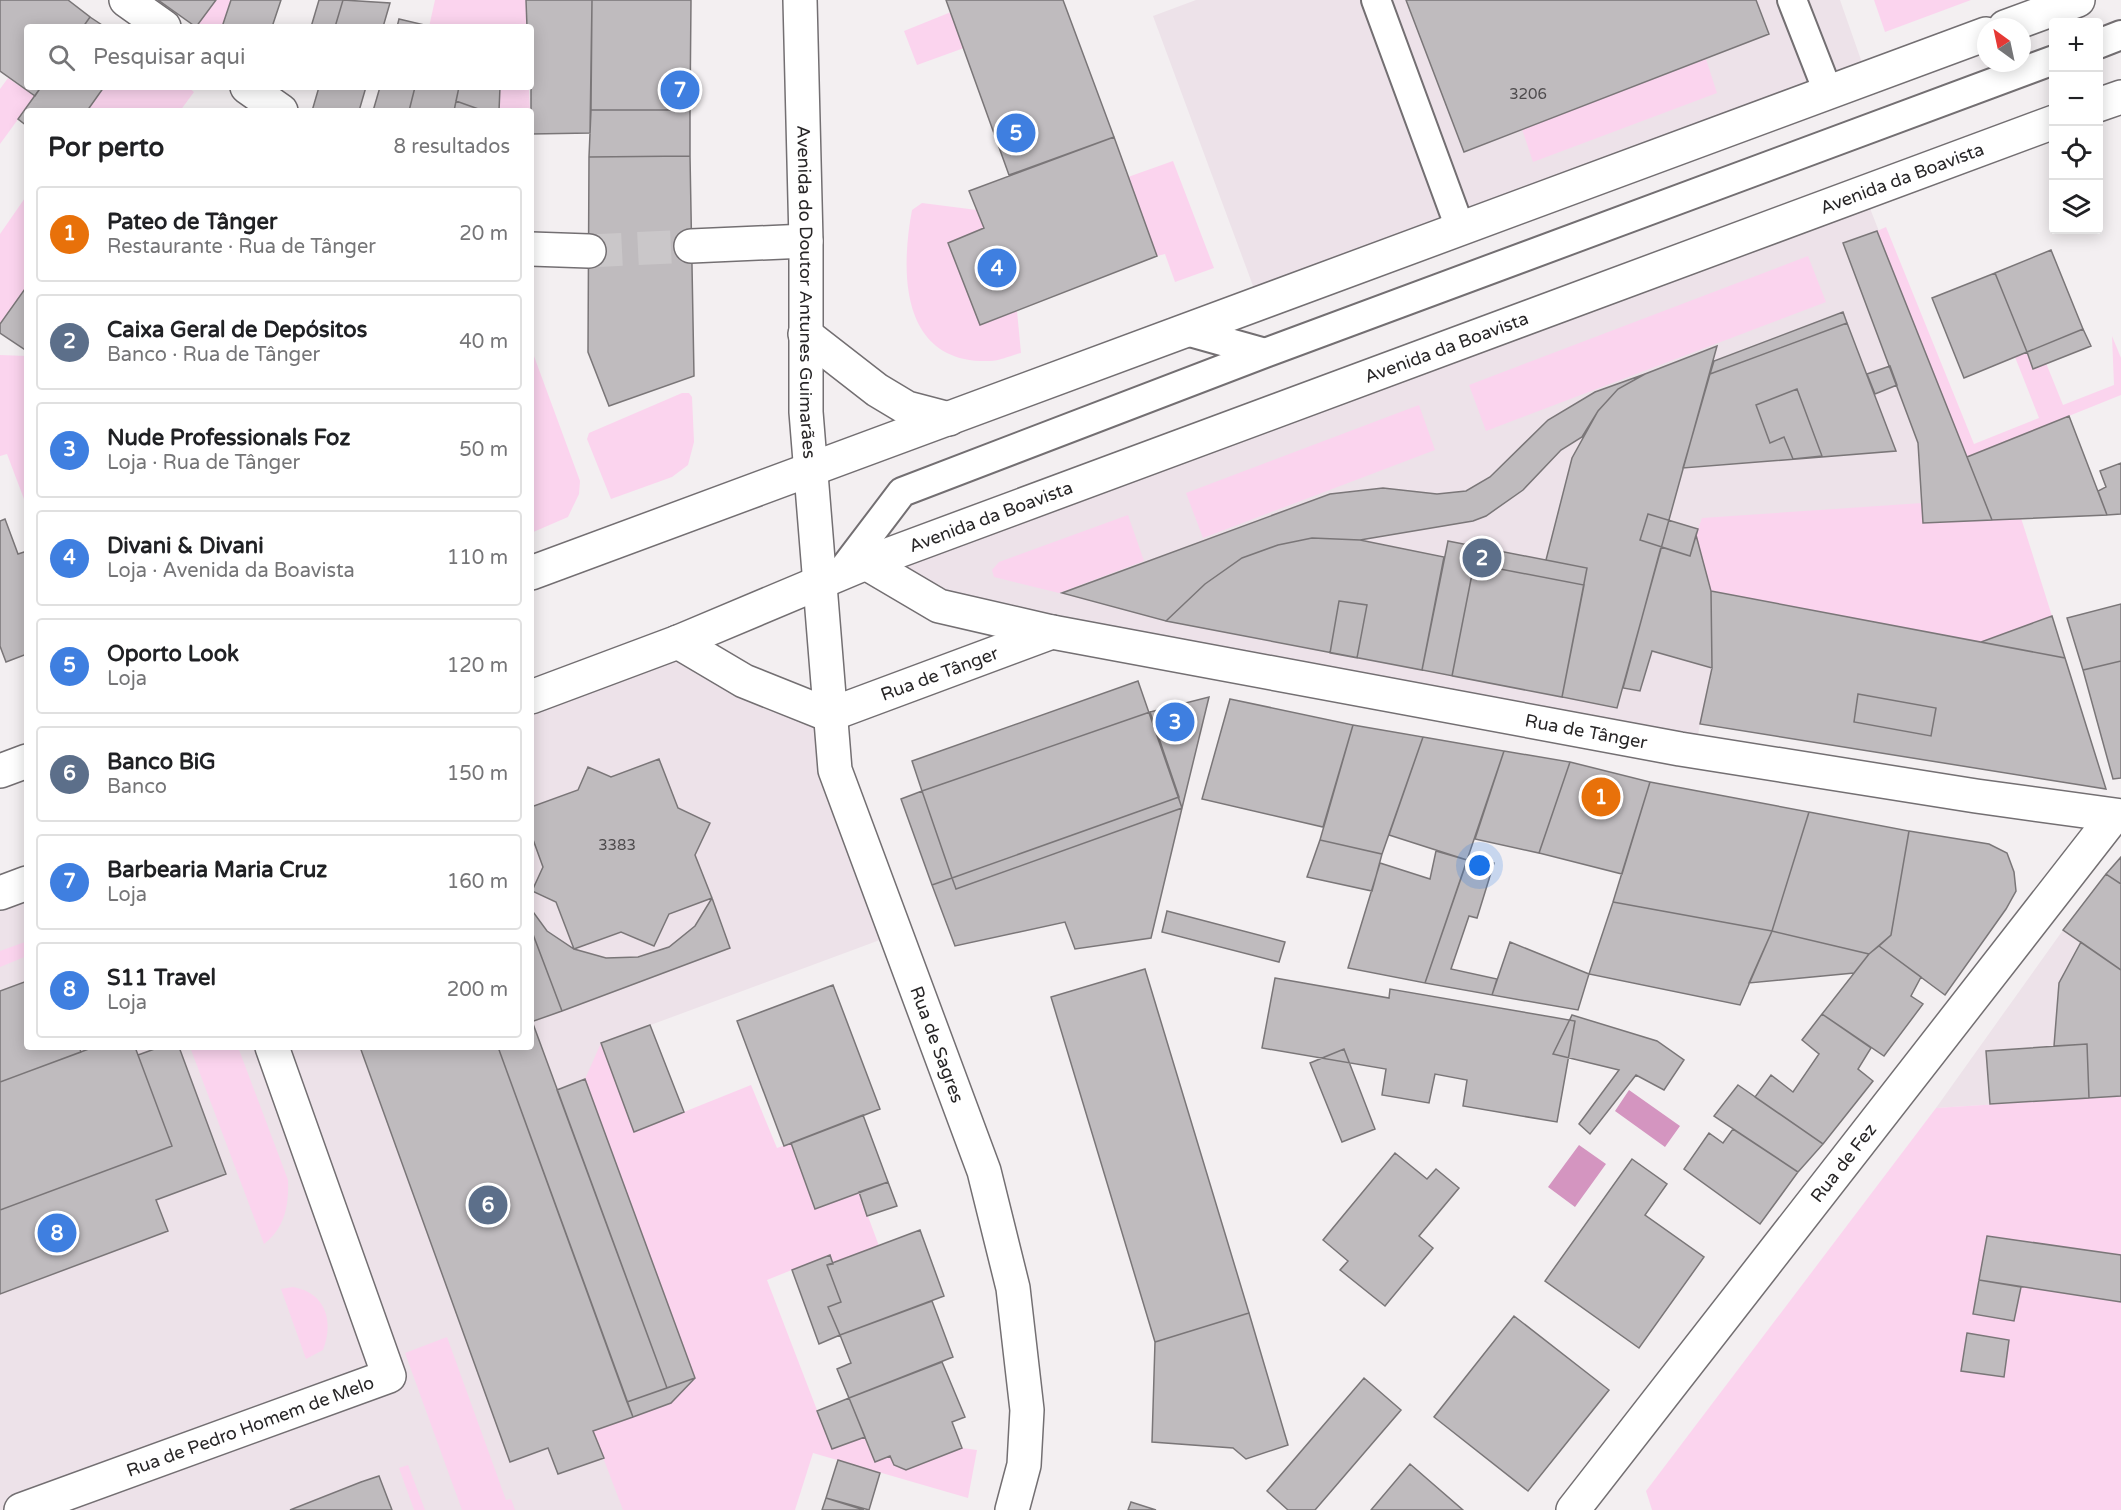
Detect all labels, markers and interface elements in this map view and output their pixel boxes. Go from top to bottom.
north arrow [1977,18,2031,72]
map controls [2049,18,2103,234]
button: + [2049,18,2103,72]
search box [24,24,534,90]
icon: search [45,41,78,74]
text: Pesquisar aqui [93,44,245,70]
pin: 7 [660,68,700,112]
button: − [2049,72,2103,126]
house number: 3206 [1509,85,1547,103]
pin: 5 [996,110,1036,156]
street label: Avenida do Doutor Antunes Guimarães [792,125,821,459]
button: locate [2049,126,2103,180]
text: Por perto [48,132,164,163]
text: 8 resultados [394,135,510,159]
street label: Avenida da Boavista [1817,138,1987,219]
button: layers [2049,180,2103,234]
text: Pateo de Tânger [107,209,277,235]
text: 1 [63,222,76,246]
text: 20 m [459,222,508,246]
text: Restaurante · Rua de Tânger [107,235,376,259]
pin: 4 [978,246,1016,290]
street label: Avenida da Boavista [1361,307,1531,388]
text: Caixa Geral de Depósitos [107,317,367,343]
text: 2 [63,330,76,354]
text: 40 m [459,330,508,354]
text: Banco · Rua de Tânger [107,343,320,367]
text: Nude Professionals Foz [107,425,350,451]
text: 3 [63,438,76,462]
text: 50 m [459,438,508,462]
text: Loja · Rua de Tânger [107,451,300,475]
street label: Avenida da Boavista [906,476,1076,557]
text: Divani & Divani [107,533,264,559]
pin: 2 [1462,536,1502,580]
text: 4 [63,546,76,570]
text: 110 m [447,546,508,570]
text: Loja · Avenida da Boavista [107,559,355,583]
text: Oporto Look [107,641,239,667]
street label: Rua de Tânger [878,642,1002,706]
text: 5 [63,654,76,678]
text: 120 m [447,654,508,678]
text: Loja [107,667,147,691]
pin: 3 [1156,700,1194,744]
street label: Rua de Tânger [1523,709,1649,754]
text: Banco BiG [107,749,216,775]
text: 6 [63,762,76,786]
text: 150 m [447,762,508,786]
pin: 1 [1582,774,1620,820]
text: Banco [107,775,167,799]
house number: 3383 [598,836,636,854]
your location [1465,851,1494,880]
text: Barbearia Maria Cruz [107,857,327,883]
text: 7 [63,870,76,894]
text: 160 m [447,870,508,894]
text: Loja [107,883,147,907]
text: S11 Travel [107,965,216,991]
text: 8 [63,978,76,1002]
text: 200 m [447,978,508,1002]
street label: Rua de Sagres [905,983,969,1106]
text: Loja [107,991,147,1015]
street label: Rua de Fez [1806,1119,1881,1207]
pin: 6 [468,1182,508,1228]
pin: 8 [38,1210,76,1256]
street label: Rua de Pedro Homem de Melo [123,1371,377,1482]

